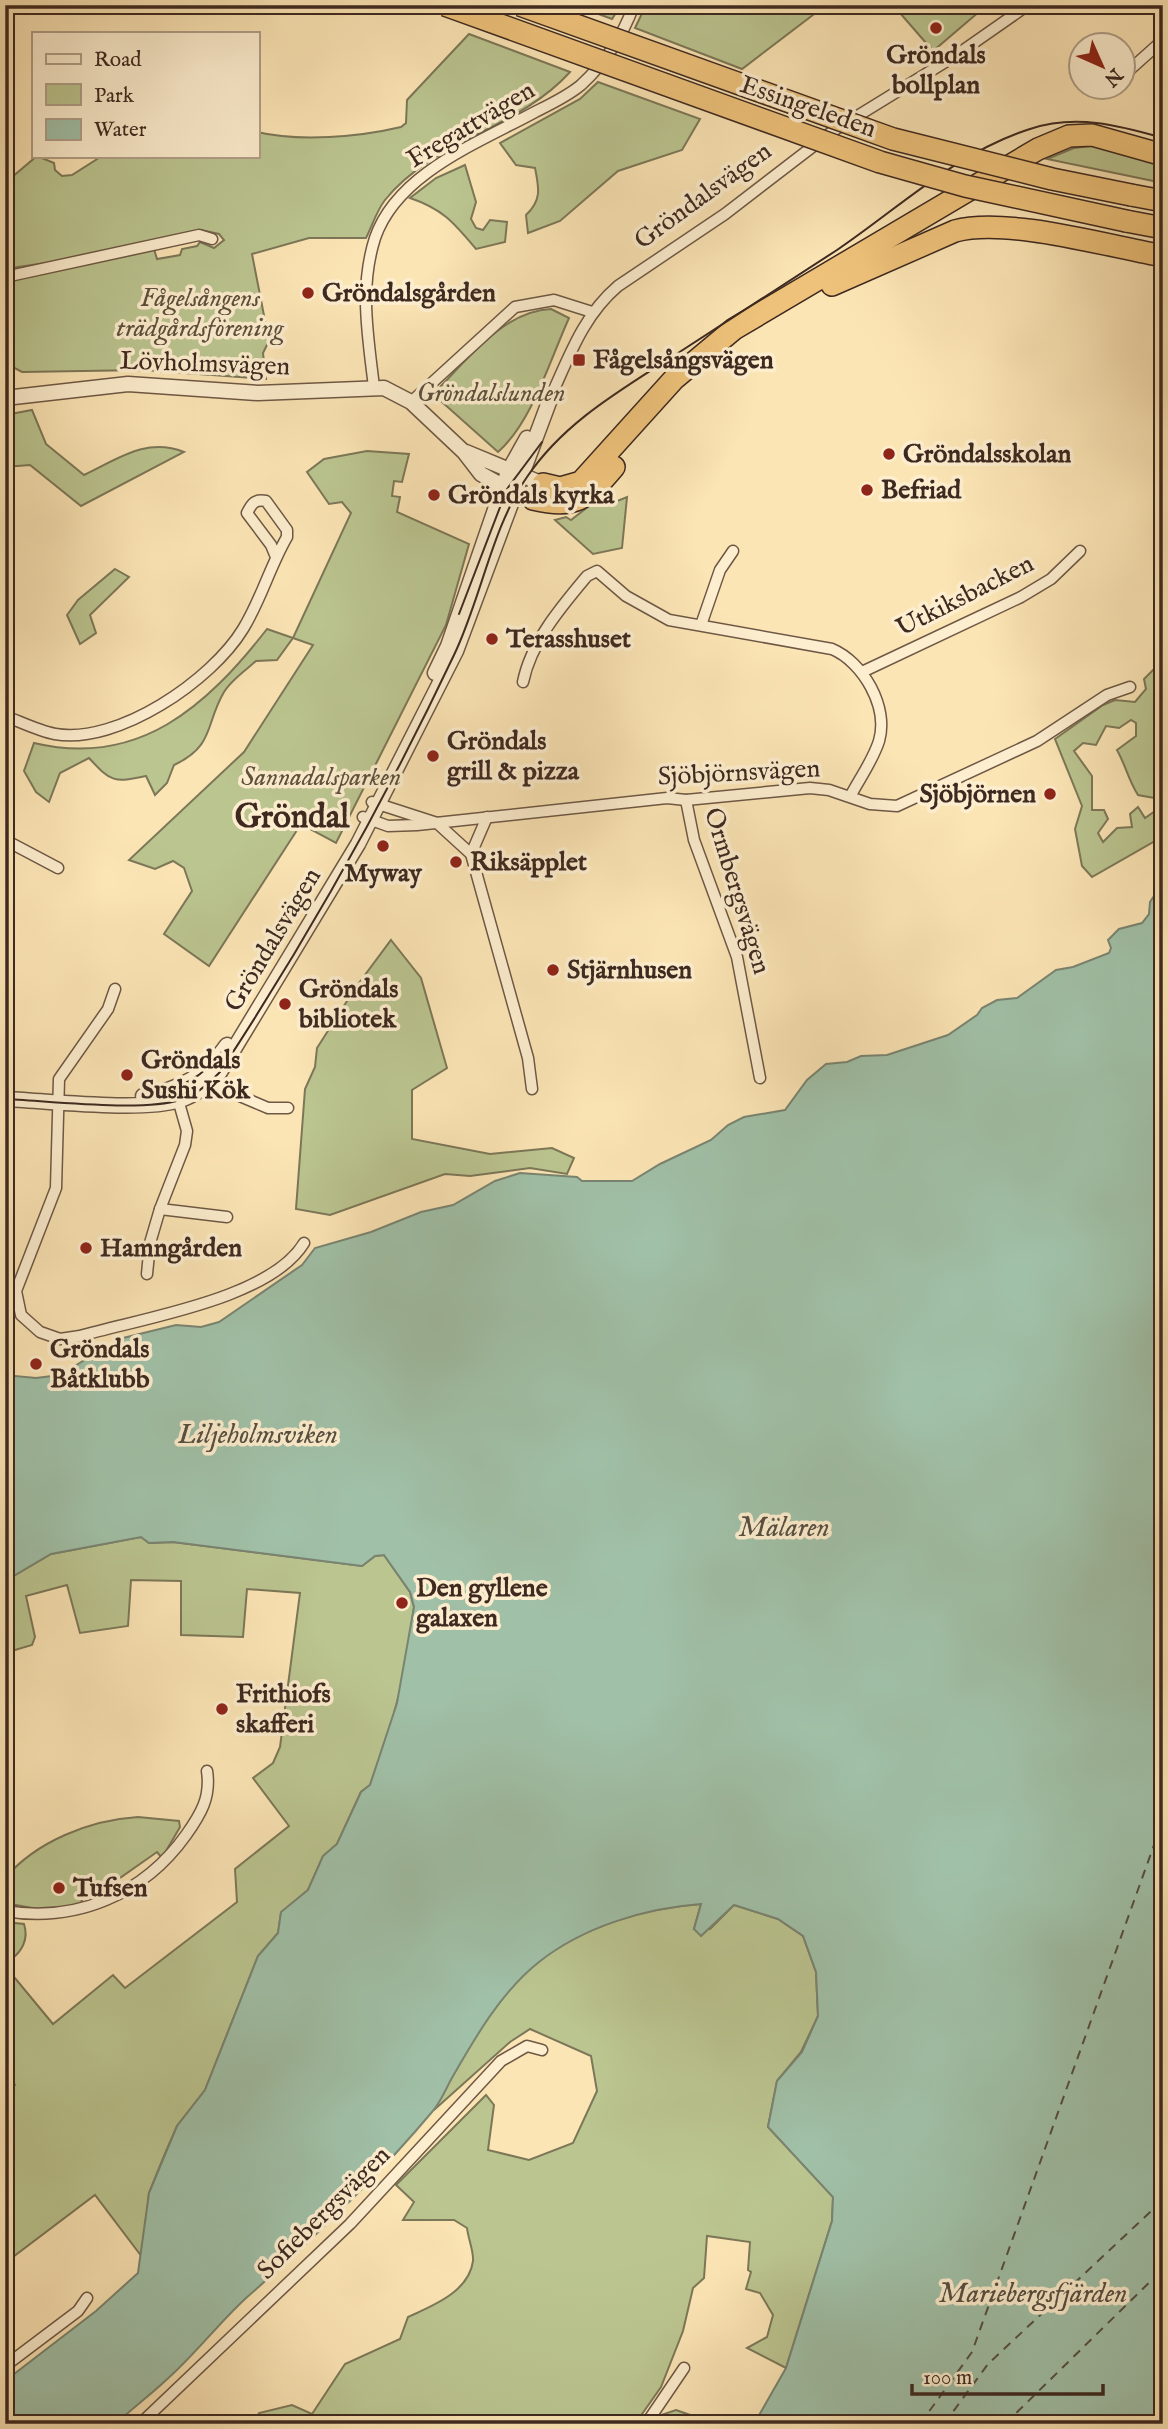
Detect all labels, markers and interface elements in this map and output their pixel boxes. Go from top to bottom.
marker: Gröndals bollplan [928,20,944,36]
legend [32,32,259,158]
north arrow [1066,32,1136,102]
place label: Gröndals bollplan [886,39,986,102]
text: Road [94,47,142,74]
text: N [1098,62,1128,91]
street label: Essingeleden [736,68,881,146]
street label: Fregattvägen [401,74,541,176]
text: Park [94,83,135,110]
text: Water [94,117,147,144]
street label: Gröndalsvägen [628,135,778,257]
place label: Gröndalsgården [322,277,496,310]
park label: Fågelsångens trädgårdsförening [117,282,285,346]
marker: Gröndalsgården [300,285,316,301]
place label: Fågelsångsvägen [593,344,774,377]
street label: Lövholmsvägen [119,345,291,383]
marker: Fågelsångsvägen [571,352,587,368]
park label: Gröndalslunden [417,377,565,410]
place label: Gröndalsskolan [903,438,1071,471]
marker: Gröndalsskolan [881,446,897,462]
place label: Befriad [881,474,962,507]
place label: Gröndals kyrka [448,479,615,512]
marker: Befriad [859,482,875,498]
marker: Gröndals kyrka [426,487,442,503]
street label: Utkiksbacken [891,547,1039,645]
place label: Terasshuset [505,623,631,656]
marker: Terasshuset [484,631,500,647]
place label: Gröndals grill & pizza [447,725,580,788]
marker: Gröndals grill & pizza [425,748,441,764]
street label: Sjöbjörnsvägen [657,752,821,794]
park label: Sannadalsparken [241,761,401,794]
place label: Sjöbjörnen [919,778,1036,811]
marker: Sjöbjörnen [1042,786,1058,802]
district label: Gröndal [235,797,350,839]
street label: Ormbergsvägen [696,804,778,978]
marker: Myway [375,838,391,854]
place label: Riksäpplet [470,846,587,879]
marker: Riksäpplet [448,854,464,870]
place label: Myway [344,857,423,890]
street label: Gröndalsvägen [217,862,329,1018]
place label: Stjärnhusen [567,954,692,987]
marker: Stjärnhusen [545,962,561,978]
place label: Gröndals bibliotek [298,973,398,1036]
marker: Gröndals bibliotek [277,996,293,1012]
place label: Gröndals Sushi Kök [141,1044,251,1107]
marker: Gröndals Sushi Kök [119,1067,135,1083]
place label: Hamngården [100,1232,242,1265]
marker: Hamngården [78,1240,94,1256]
place label: Gröndals Båtklubb [50,1333,150,1396]
marker: Gröndals Båtklubb [28,1356,44,1372]
water label: Liljeholmsviken [177,1418,338,1453]
water label: Mälaren [738,1511,830,1546]
place label: Den gyllene galaxen [416,1572,548,1635]
marker: Den gyllene galaxen [394,1595,410,1611]
place label: Frithiofs skafferi [236,1678,331,1741]
marker: Frithiofs skafferi [214,1701,230,1717]
place label: Tufsen [72,1872,148,1905]
marker: Tufsen [51,1880,67,1896]
street label: Sofiebergsvägen [250,2139,398,2287]
water label: Mariebergsfjärden [939,2277,1127,2312]
scale bar [912,2352,1103,2396]
text: 100 m [923,2365,972,2392]

